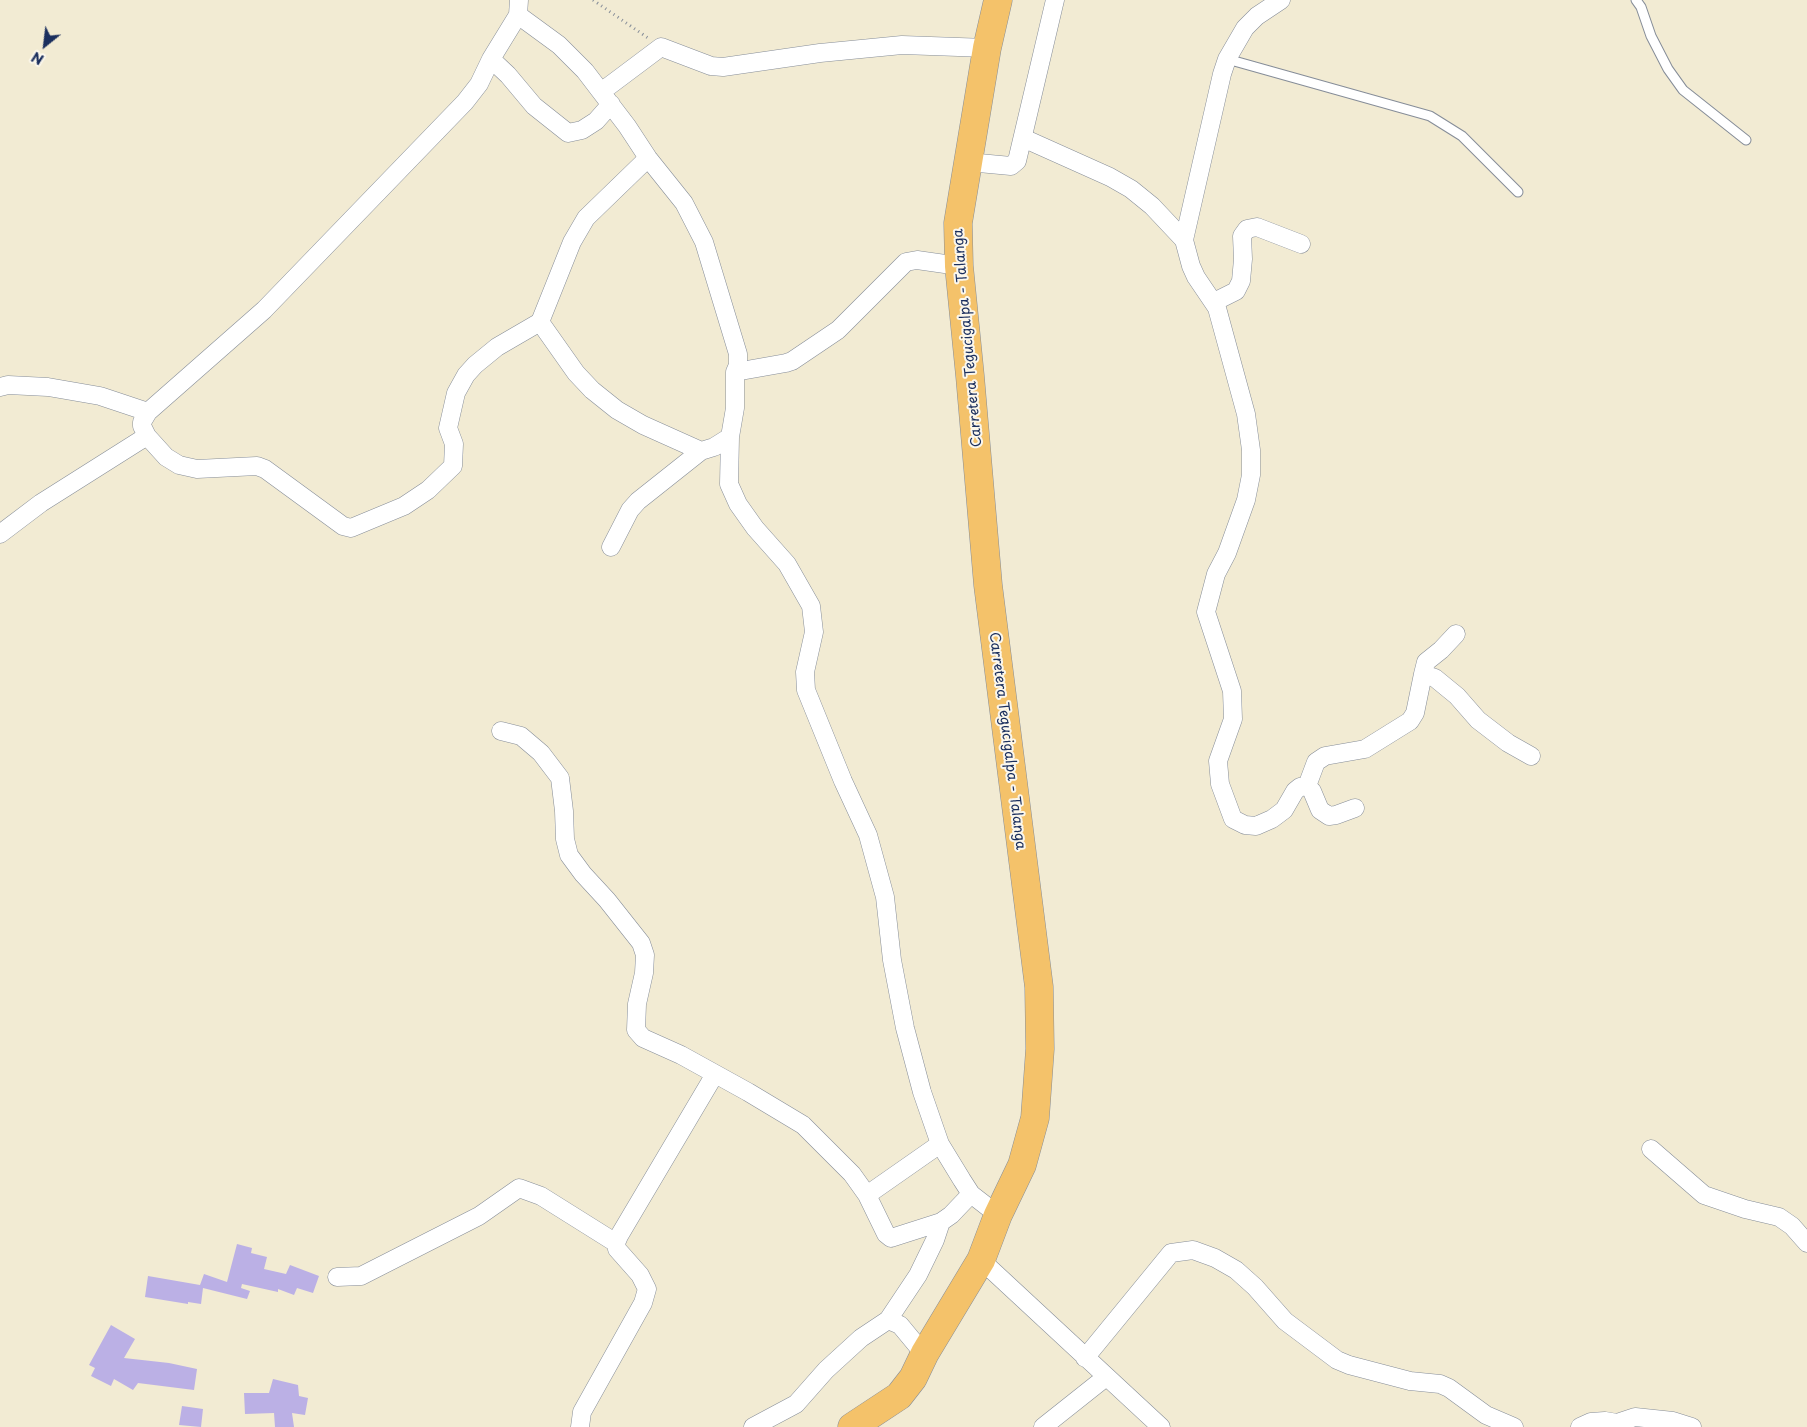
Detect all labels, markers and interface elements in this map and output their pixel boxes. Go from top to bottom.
north arrow [20,20,70,70]
text: N [28,47,47,70]
street label: Carretera Tegucigalpa - Talanga [950,228,986,448]
street label: Carretera Tegucigalpa - Talanga [985,631,1029,851]

